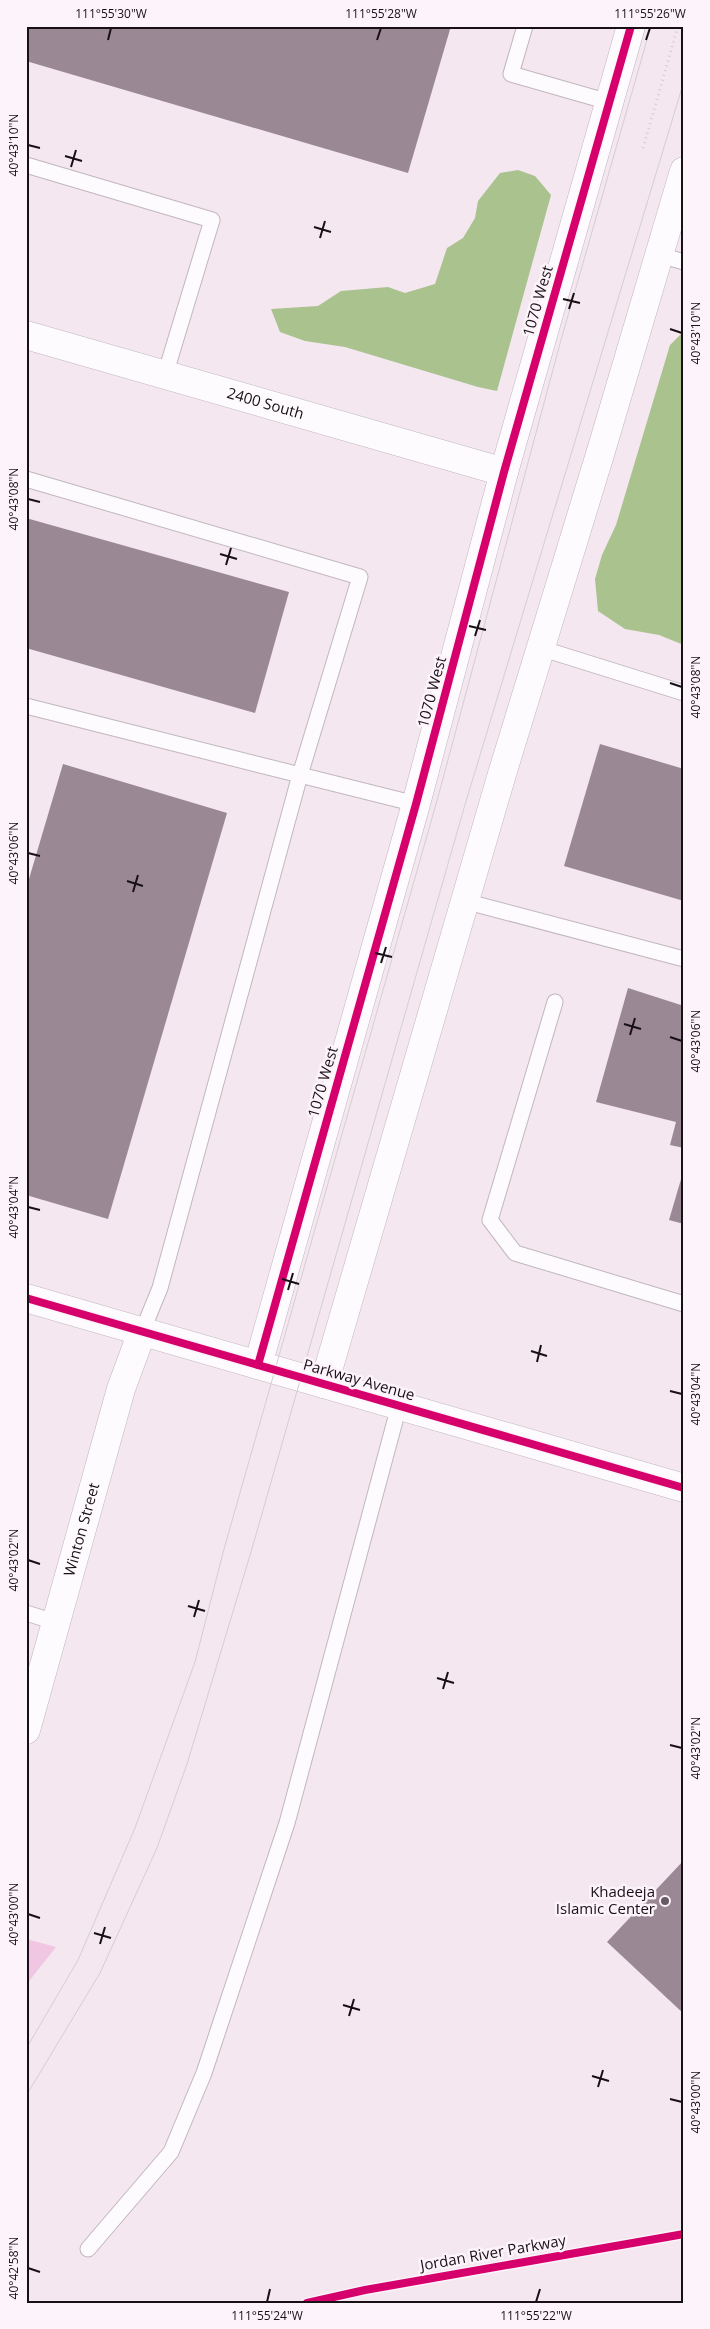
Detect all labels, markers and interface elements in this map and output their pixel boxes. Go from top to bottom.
text: 111°55'30"W [75,5,147,22]
text: 111°55'28"W [345,5,417,22]
text: 111°55'26"W [614,5,686,22]
text: 40°43'10"N [5,114,22,176]
street label: 1070 West [517,263,557,339]
text: 40°43'10"N [687,302,704,364]
street label: 2400 South [225,382,306,423]
text: 40°43'08"N [5,468,22,530]
street label: 1070 West [412,654,450,730]
text: 40°43'08"N [687,656,704,718]
text: 40°43'06"N [5,822,22,884]
text: 40°43'06"N [687,1010,704,1072]
street label: 1070 West [302,1044,342,1120]
text: 40°43'04"N [5,1176,22,1238]
street label: Parkway Avenue [301,1354,417,1404]
text: 40°43'04"N [687,1363,704,1425]
street label: Winton Street [58,1480,103,1578]
text: 40°43'02"N [5,1529,22,1591]
text: 40°43'02"N [687,1717,704,1779]
place label: Khadeeja Islamic Center [556,1881,655,1918]
text: 40°43'00"N [5,1883,22,1945]
marker: Khadeeja Islamic Center [659,1895,671,1907]
text: 40°43'00"N [687,2071,704,2133]
street label: Jordan River Parkway [416,2229,568,2275]
text: 40°42'58"N [5,2237,22,2299]
text: 111°55'24"W [231,2307,303,2324]
text: 111°55'22"W [500,2307,572,2324]

